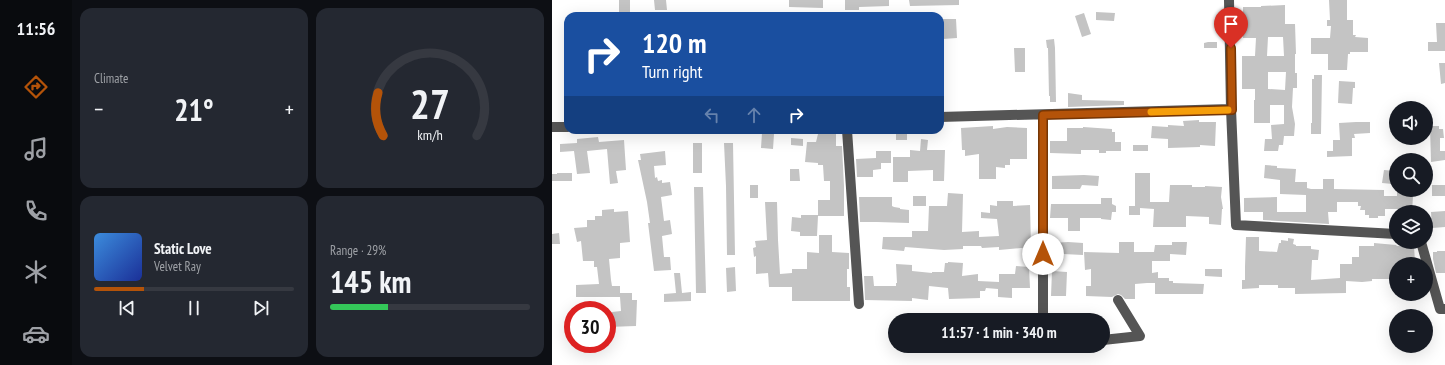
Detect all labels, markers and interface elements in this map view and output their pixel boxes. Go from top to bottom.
pin [1214,7.0,1248,48]
icon: arrive [1220,13,1242,35]
text: 11:56 [17,17,55,40]
text: 120 m [642,24,706,61]
icon: right [576,28,628,80]
text: Turn right [642,60,702,83]
text: Climate [94,70,128,87]
icon: directions [22,73,50,101]
text: 27 [410,77,450,130]
text: 21° [174,90,214,129]
text: − [94,95,103,123]
text: + [285,95,294,123]
map controls [1389,101,1433,353]
button: sound [1389,101,1433,145]
icon: left [701,104,723,126]
icon: ahead [743,104,765,126]
icon: right [785,104,807,126]
text: km/h [417,124,443,143]
icon: music [22,135,50,163]
button: search [1389,153,1433,197]
icon: phone [22,197,50,225]
button: layers [1389,205,1433,249]
position arrow [1022,233,1064,275]
text: Static Love [154,239,212,258]
text: Range · 29% [330,242,386,259]
button: + [1389,257,1433,301]
icon: climate [22,258,50,286]
text: Velvet Ray [154,258,201,275]
text: 145 km [330,262,411,301]
icon: previous [116,297,138,319]
icon: pause [183,297,205,319]
icon: next [250,297,272,319]
speed limit sign: 30 [564,301,616,353]
button: − [1389,309,1433,353]
icon: car [22,320,50,348]
text: 11:57 · 1 min · 340 m [941,323,1057,342]

